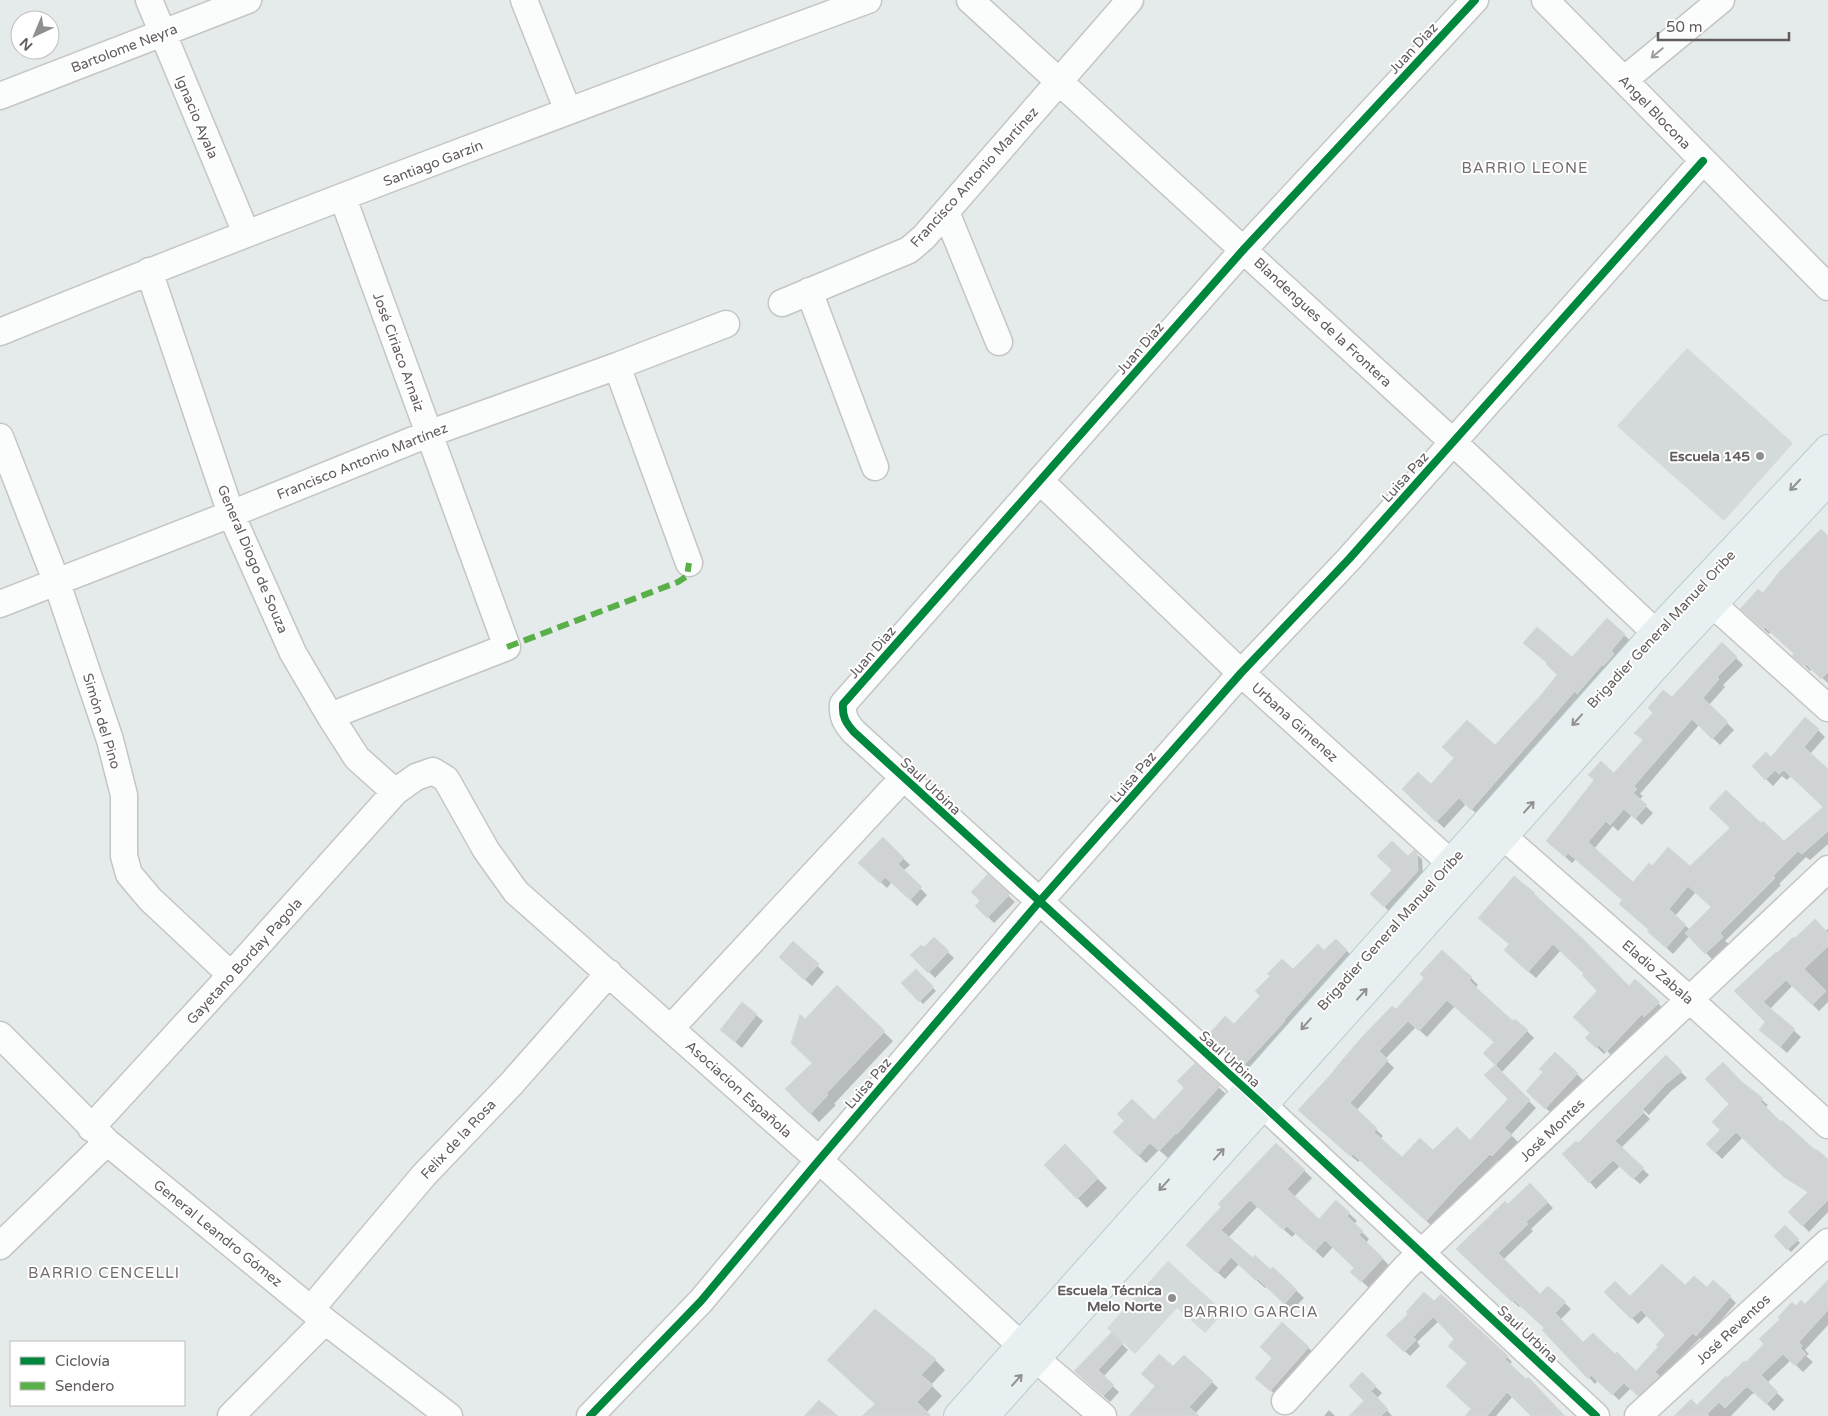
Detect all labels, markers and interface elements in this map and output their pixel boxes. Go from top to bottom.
north arrow [10,10,60,60]
scale bar [1658,10,1789,42]
text: 50 m [1666,18,1703,36]
street label: Juan Diaz [1385,19,1441,77]
street label: Bartolome Neyra [68,20,180,77]
text: N [16,34,36,54]
one-way arrow [1650,48,1663,59]
street label: Angel Blocona [1615,72,1694,153]
street label: Ignacio Ayala [171,73,222,161]
street label: Francisco Antonio Martínez [907,104,1042,251]
street label: Santiago Garzín [381,137,485,190]
district label: BARRIO LEONE [1461,159,1589,177]
street label: Blandengues de la Frontera [1250,254,1395,391]
street label: José Ciriaco Arnaiz [369,290,428,414]
street label: Juan Diaz [1113,319,1168,378]
street label: Francisco Antonio Martínez [274,419,450,504]
place label: Escuela 145 [1669,448,1750,465]
street label: Luisa Paz [1378,449,1433,506]
marker: Escuela 145 [1754,450,1766,462]
one-way arrow [1789,478,1801,491]
street label: General Diogo de Souza [214,482,292,636]
street label: Brigadier General Manuel Oribe [1584,547,1739,712]
street label: Juan Diaz [845,623,900,682]
street label: Simón del Pino [79,671,124,771]
street label: Urbana Gimenez [1248,679,1342,766]
one-way arrow [1572,713,1583,726]
street label: Luisa Paz [1107,748,1160,806]
street label: Saul Urbina [897,754,964,819]
one-way arrow [1523,801,1534,814]
street label: Brigadier General Manuel Oribe [1314,847,1467,1014]
street label: Gayetano Borday Pagola [183,895,306,1028]
street label: Eladio Zabala [1618,937,1697,1008]
one-way arrow [1356,987,1368,1000]
one-way arrow [1301,1017,1312,1030]
street label: Saul Urbina [1196,1027,1264,1091]
street label: Asociacion Española [682,1037,795,1141]
street label: Luisa Paz [842,1054,895,1112]
street label: José Montes [1516,1095,1588,1165]
street label: Felix de la Rosa [417,1096,500,1183]
one-way arrow [1213,1148,1225,1161]
street label: General Leandro Gómez [150,1176,285,1291]
one-way arrow [1158,1179,1170,1192]
district label: BARRIO CENCELLI [28,1264,180,1282]
place label: Escuela Técnica Melo Norte [1057,1282,1162,1315]
street label: José Reventos [1693,1290,1774,1368]
marker: Escuela Técnica Melo Norte [1166,1292,1178,1304]
street label: Saul Urbina [1494,1302,1561,1367]
district label: BARRIO GARCIA [1183,1303,1319,1321]
legend [10,1341,185,1406]
text: Ciclovía [55,1352,110,1370]
one-way arrow [1011,1373,1023,1386]
text: Sendero [55,1377,114,1395]

